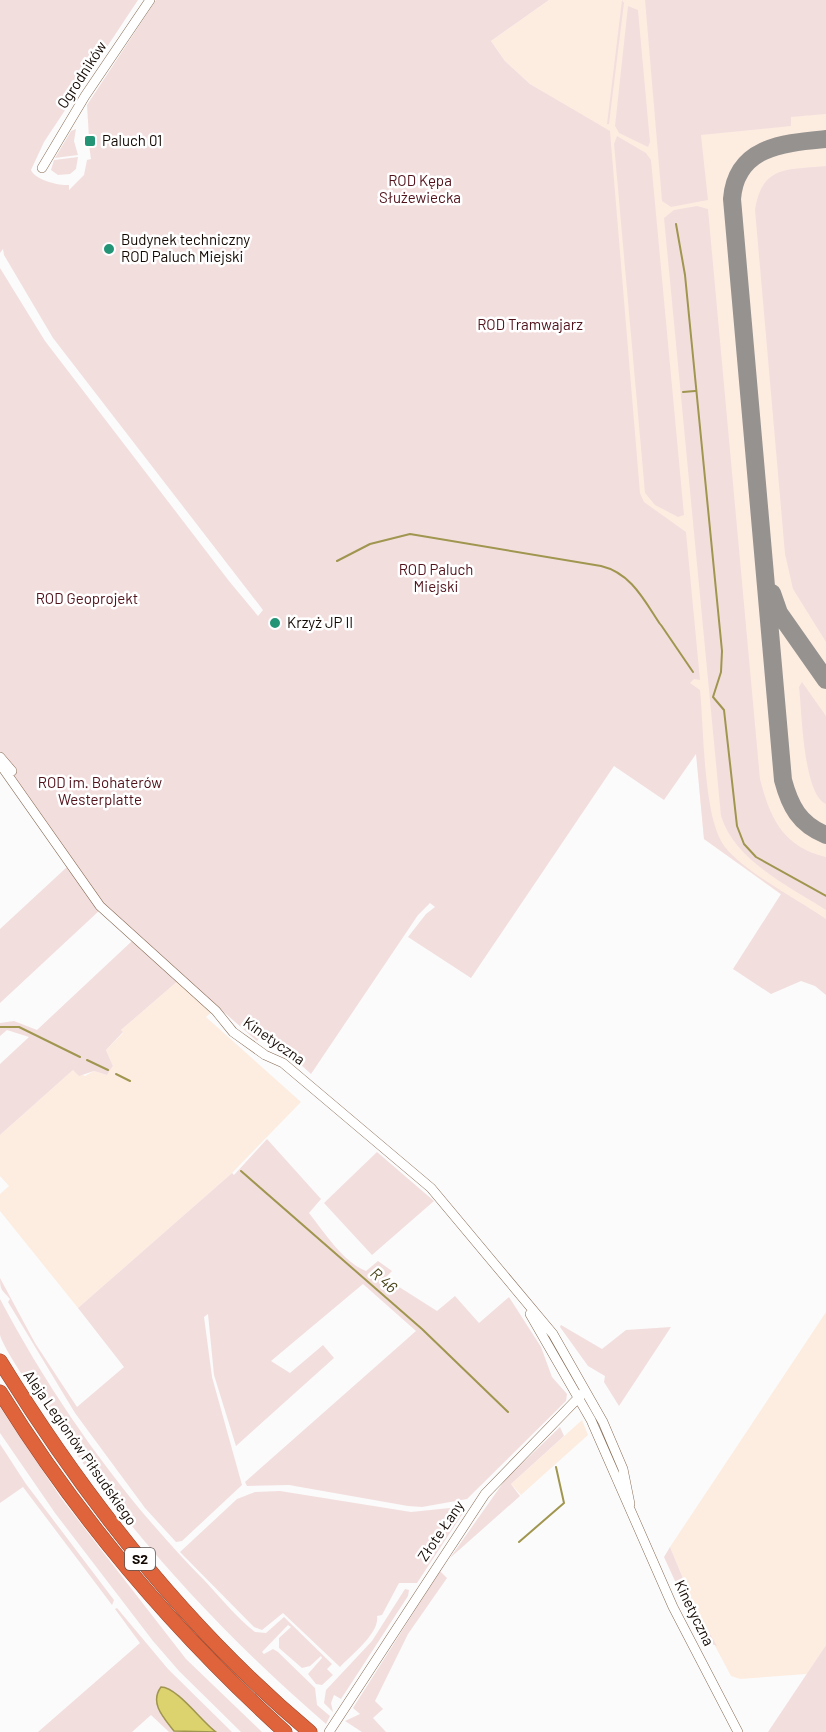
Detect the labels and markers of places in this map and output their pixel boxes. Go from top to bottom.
place label: Paluch 01 [102,131,162,149]
marker: Paluch 01 [83,134,97,148]
place label: Budynek techniczny ROD Paluch Miejski [121,230,250,265]
marker: Budynek techniczny ROD Paluch Miejski [102,242,116,256]
place label: Krzyż JP II [287,613,353,631]
marker: Krzyż JP II [268,616,282,630]

